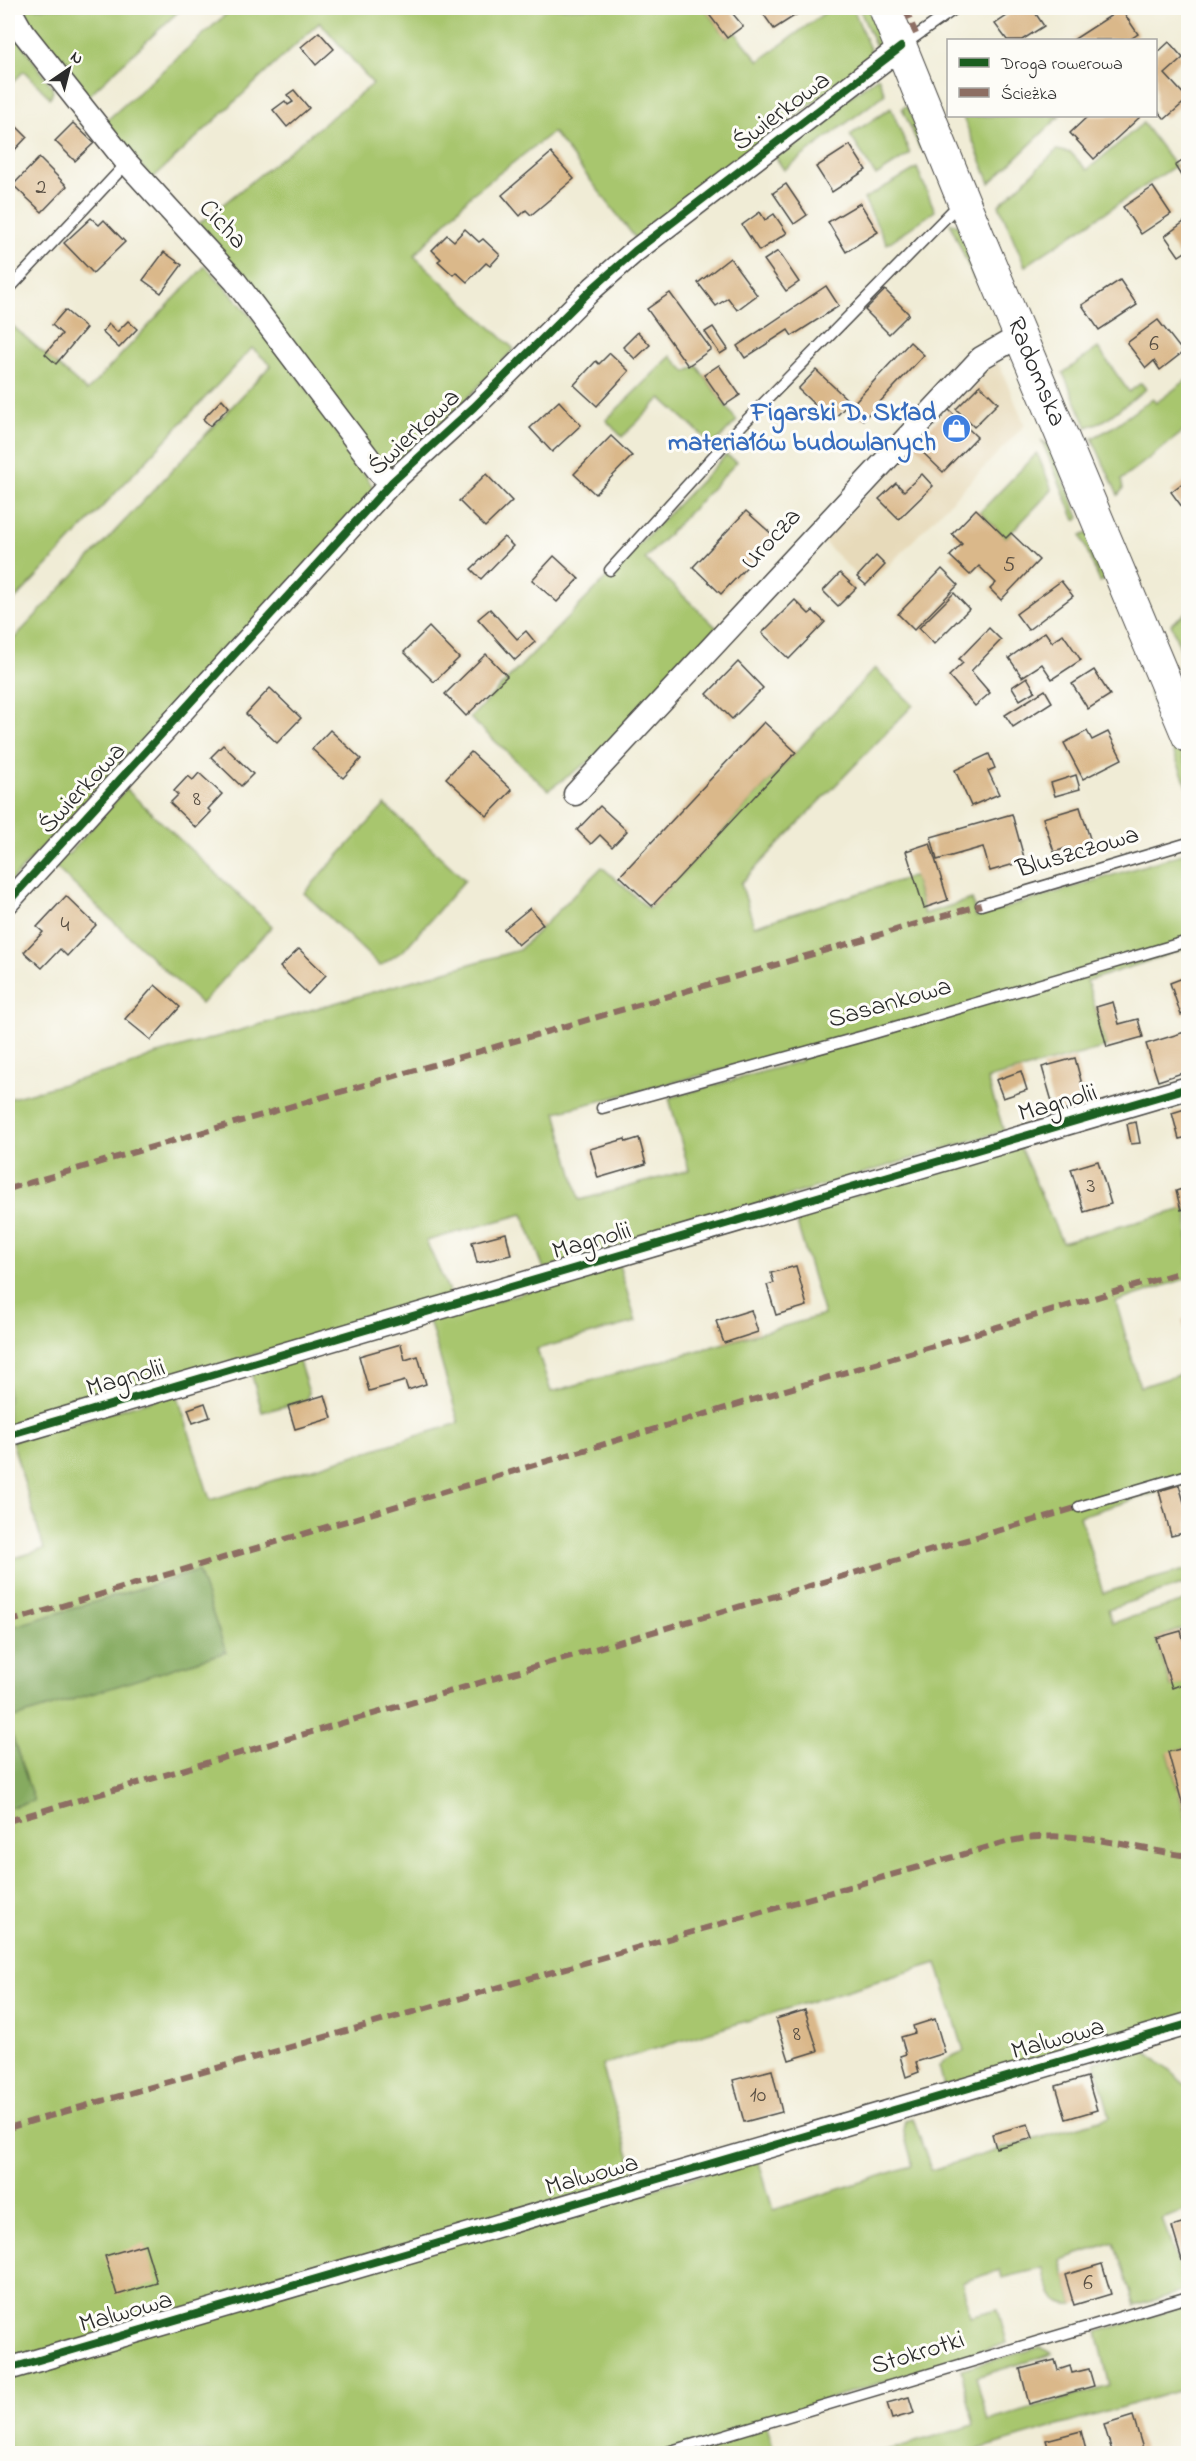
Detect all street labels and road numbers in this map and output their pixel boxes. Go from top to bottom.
street label: Świerkowa [725,62,839,162]
street label: Cicha [189,191,255,259]
street label: Radomska [995,312,1075,433]
street label: Świerkowa [360,380,470,486]
street label: Urocza [733,500,811,580]
street label: Świerkowa [30,734,136,844]
street label: Bluszczowa [1011,816,1144,890]
street label: Sasankowa [824,968,956,1040]
street label: Magnolii [1014,1075,1102,1133]
street label: Magnolii [548,1213,636,1271]
street label: Magnolii [82,1350,170,1408]
street label: Malwowa [1007,2009,1109,2071]
street label: Malwowa [541,2145,643,2207]
street label: Malwowa [75,2282,177,2344]
street label: Stokrotki [867,2322,969,2386]

